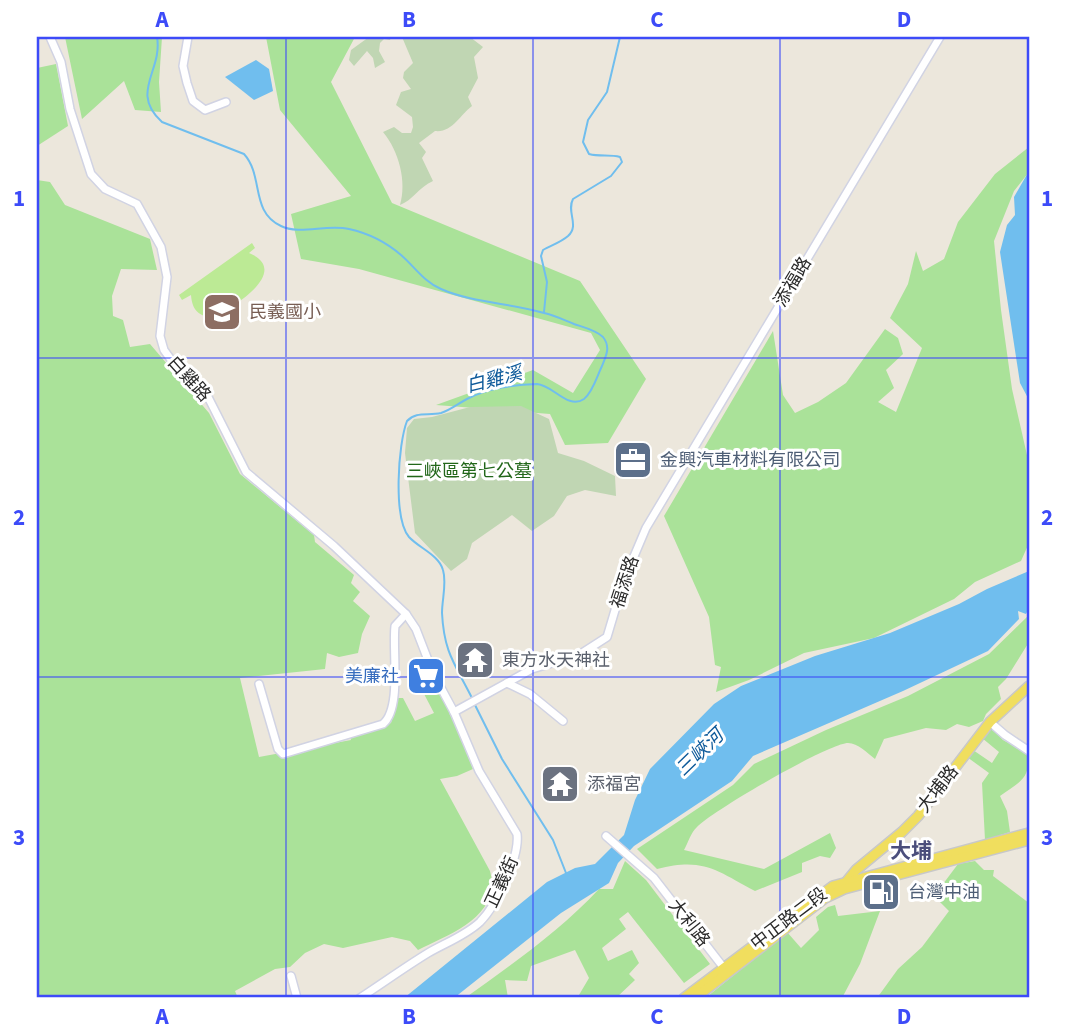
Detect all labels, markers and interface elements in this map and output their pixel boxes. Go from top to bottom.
text: A [154,3,169,36]
text: B [402,3,416,36]
text: C [650,3,664,36]
text: D [897,3,911,36]
text: 1 [13,182,25,215]
text: 1 [1041,182,1053,215]
street label: 添福路 [768,252,818,312]
school or university icon: 民義國小 [201,291,243,333]
place label: 民義國小 [249,300,321,325]
street label: 白雞路 [162,351,216,407]
water label: 白雞溪 [463,359,528,400]
office icon: 金興汽車材料有限公司 [612,439,654,481]
place label: 金興汽車材料有限公司 [660,448,840,473]
park label: 三峽區第七公墓 [406,459,532,484]
text: 2 [13,501,25,534]
text: 2 [1041,501,1053,534]
street label: 福添路 [605,552,645,612]
temple icon: 東方水天神社 [454,639,496,681]
place label: 東方水天神社 [502,648,610,673]
supermarket icon: 美廉社 [405,655,447,697]
place label: 美廉社 [345,664,399,689]
water label: 三峽河 [670,721,733,783]
street label: 大埔路 [912,760,964,818]
temple icon: 添福宮 [539,763,581,805]
place label: 添福宮 [587,772,641,797]
text: 3 [13,821,25,854]
text: 3 [1041,821,1053,854]
district label: 大埔 [890,836,932,866]
street label: 正義街 [479,852,525,912]
fuel station icon: 台灣中油 [860,871,902,913]
place label: 台灣中油 [908,880,980,905]
street label: 中正路二段 [746,882,832,956]
street label: 大利路 [663,894,715,952]
text: A [154,1000,169,1033]
text: B [402,1000,416,1033]
text: C [650,1000,664,1033]
text: D [897,1000,911,1033]

